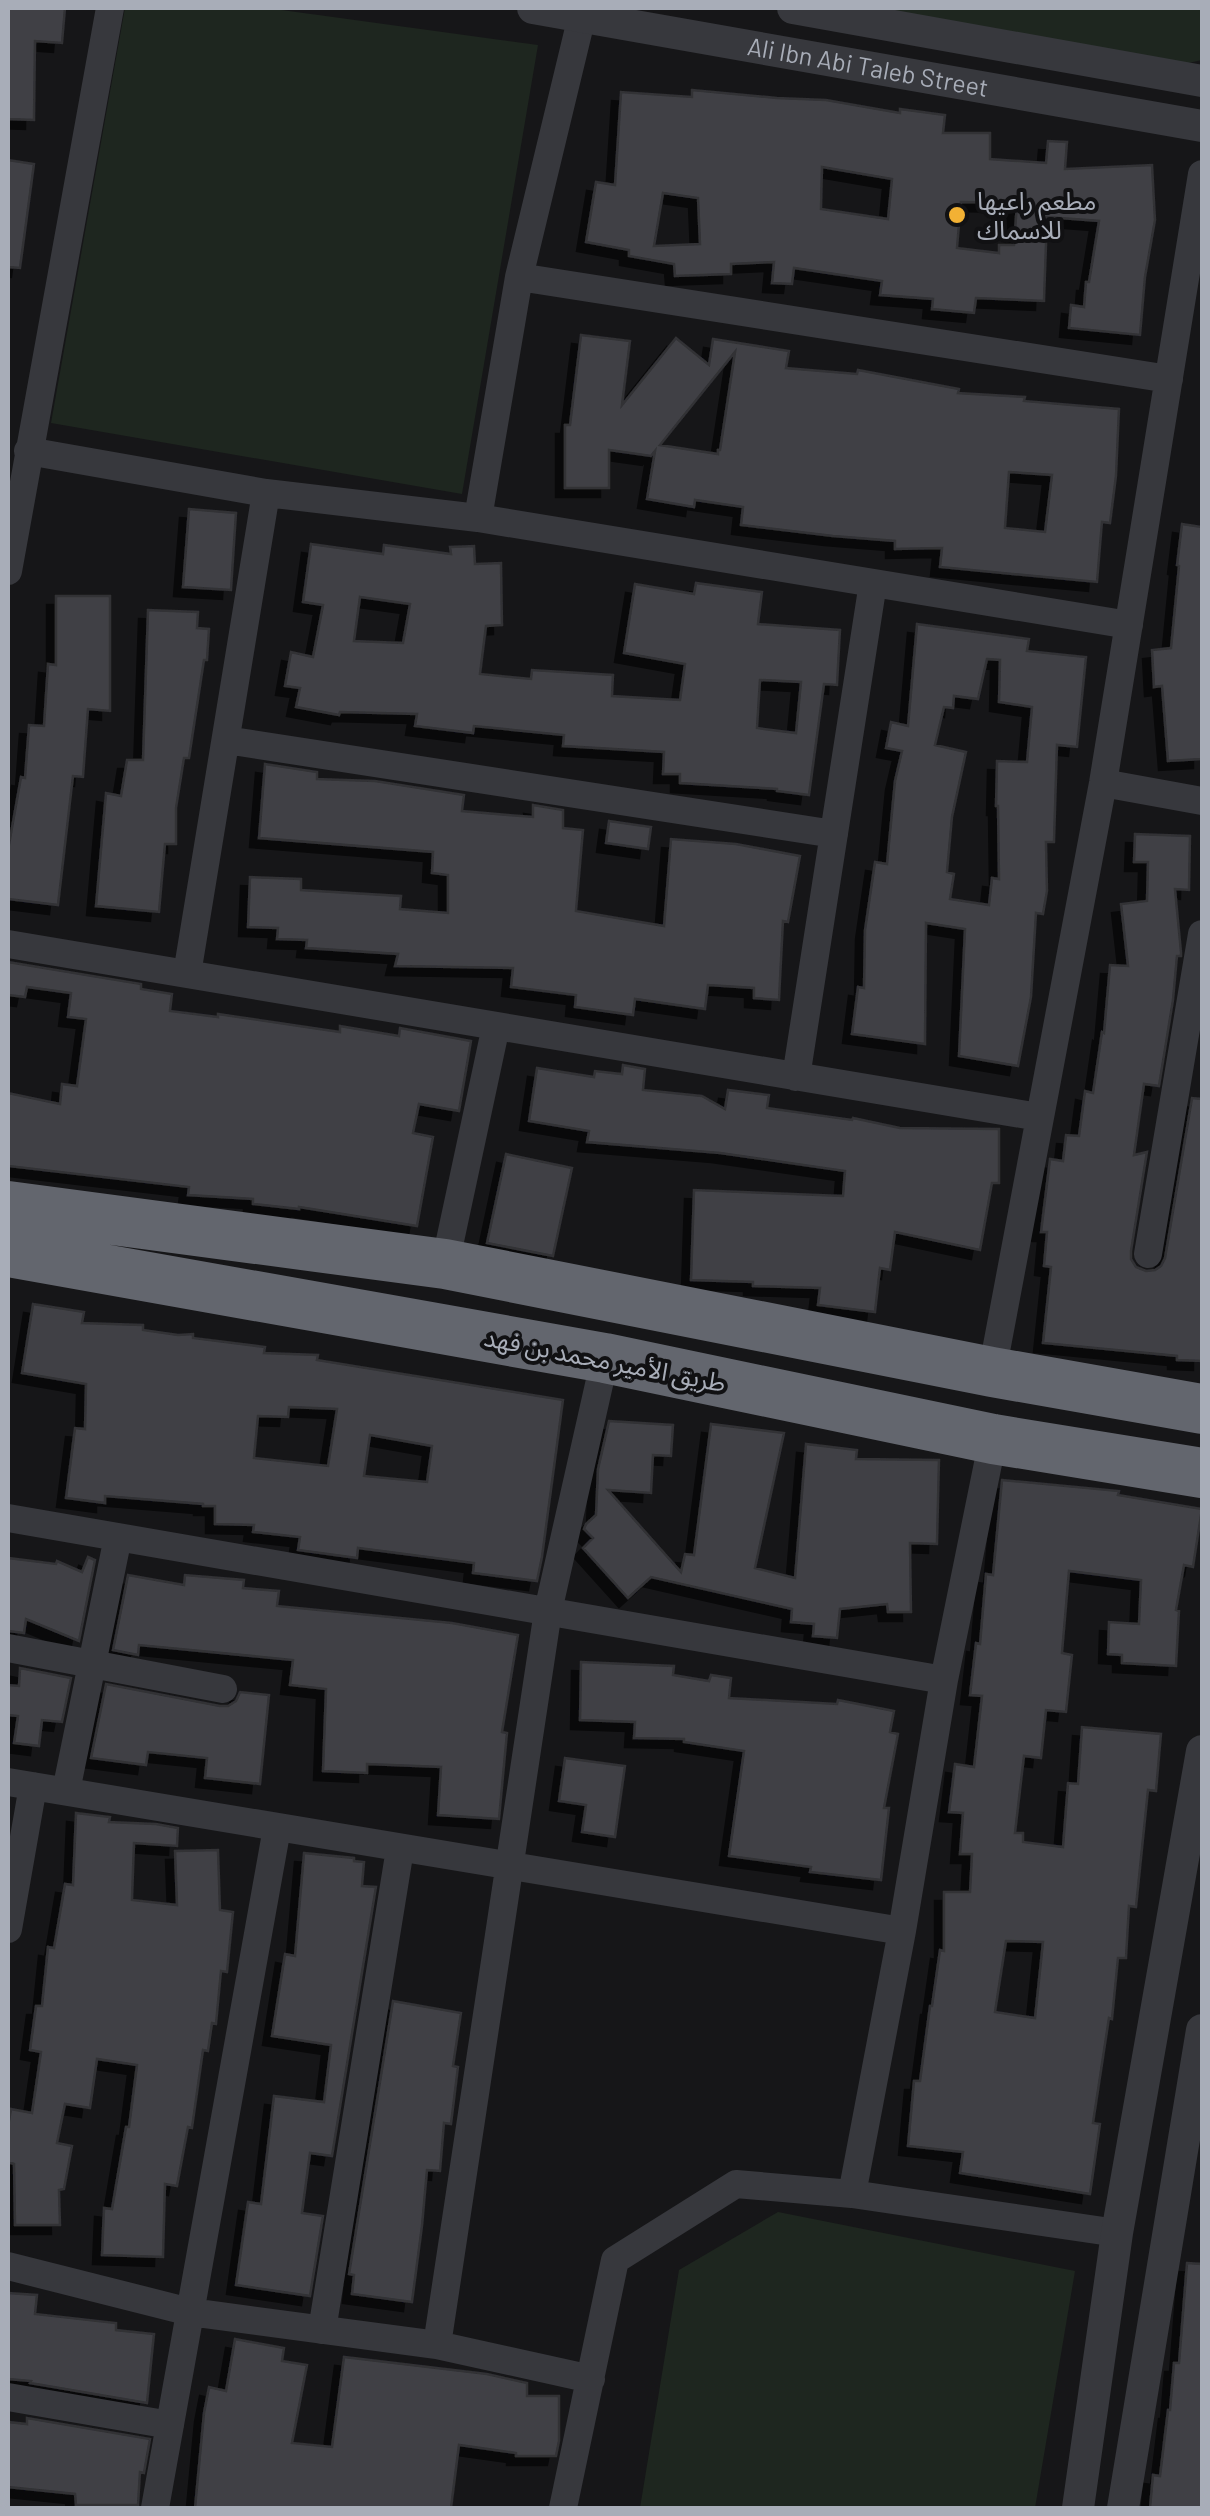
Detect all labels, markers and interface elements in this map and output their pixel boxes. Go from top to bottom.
street label: Ali Ibn Abi Taleb Street [745,30,991,102]
place label: مطعم راعيها للاسماك [977,185,1096,244]
marker: مطعم راعيها للاسماك [946,204,968,226]
street label: طريق الأمير محمد بن فهد [481,1321,729,1399]

